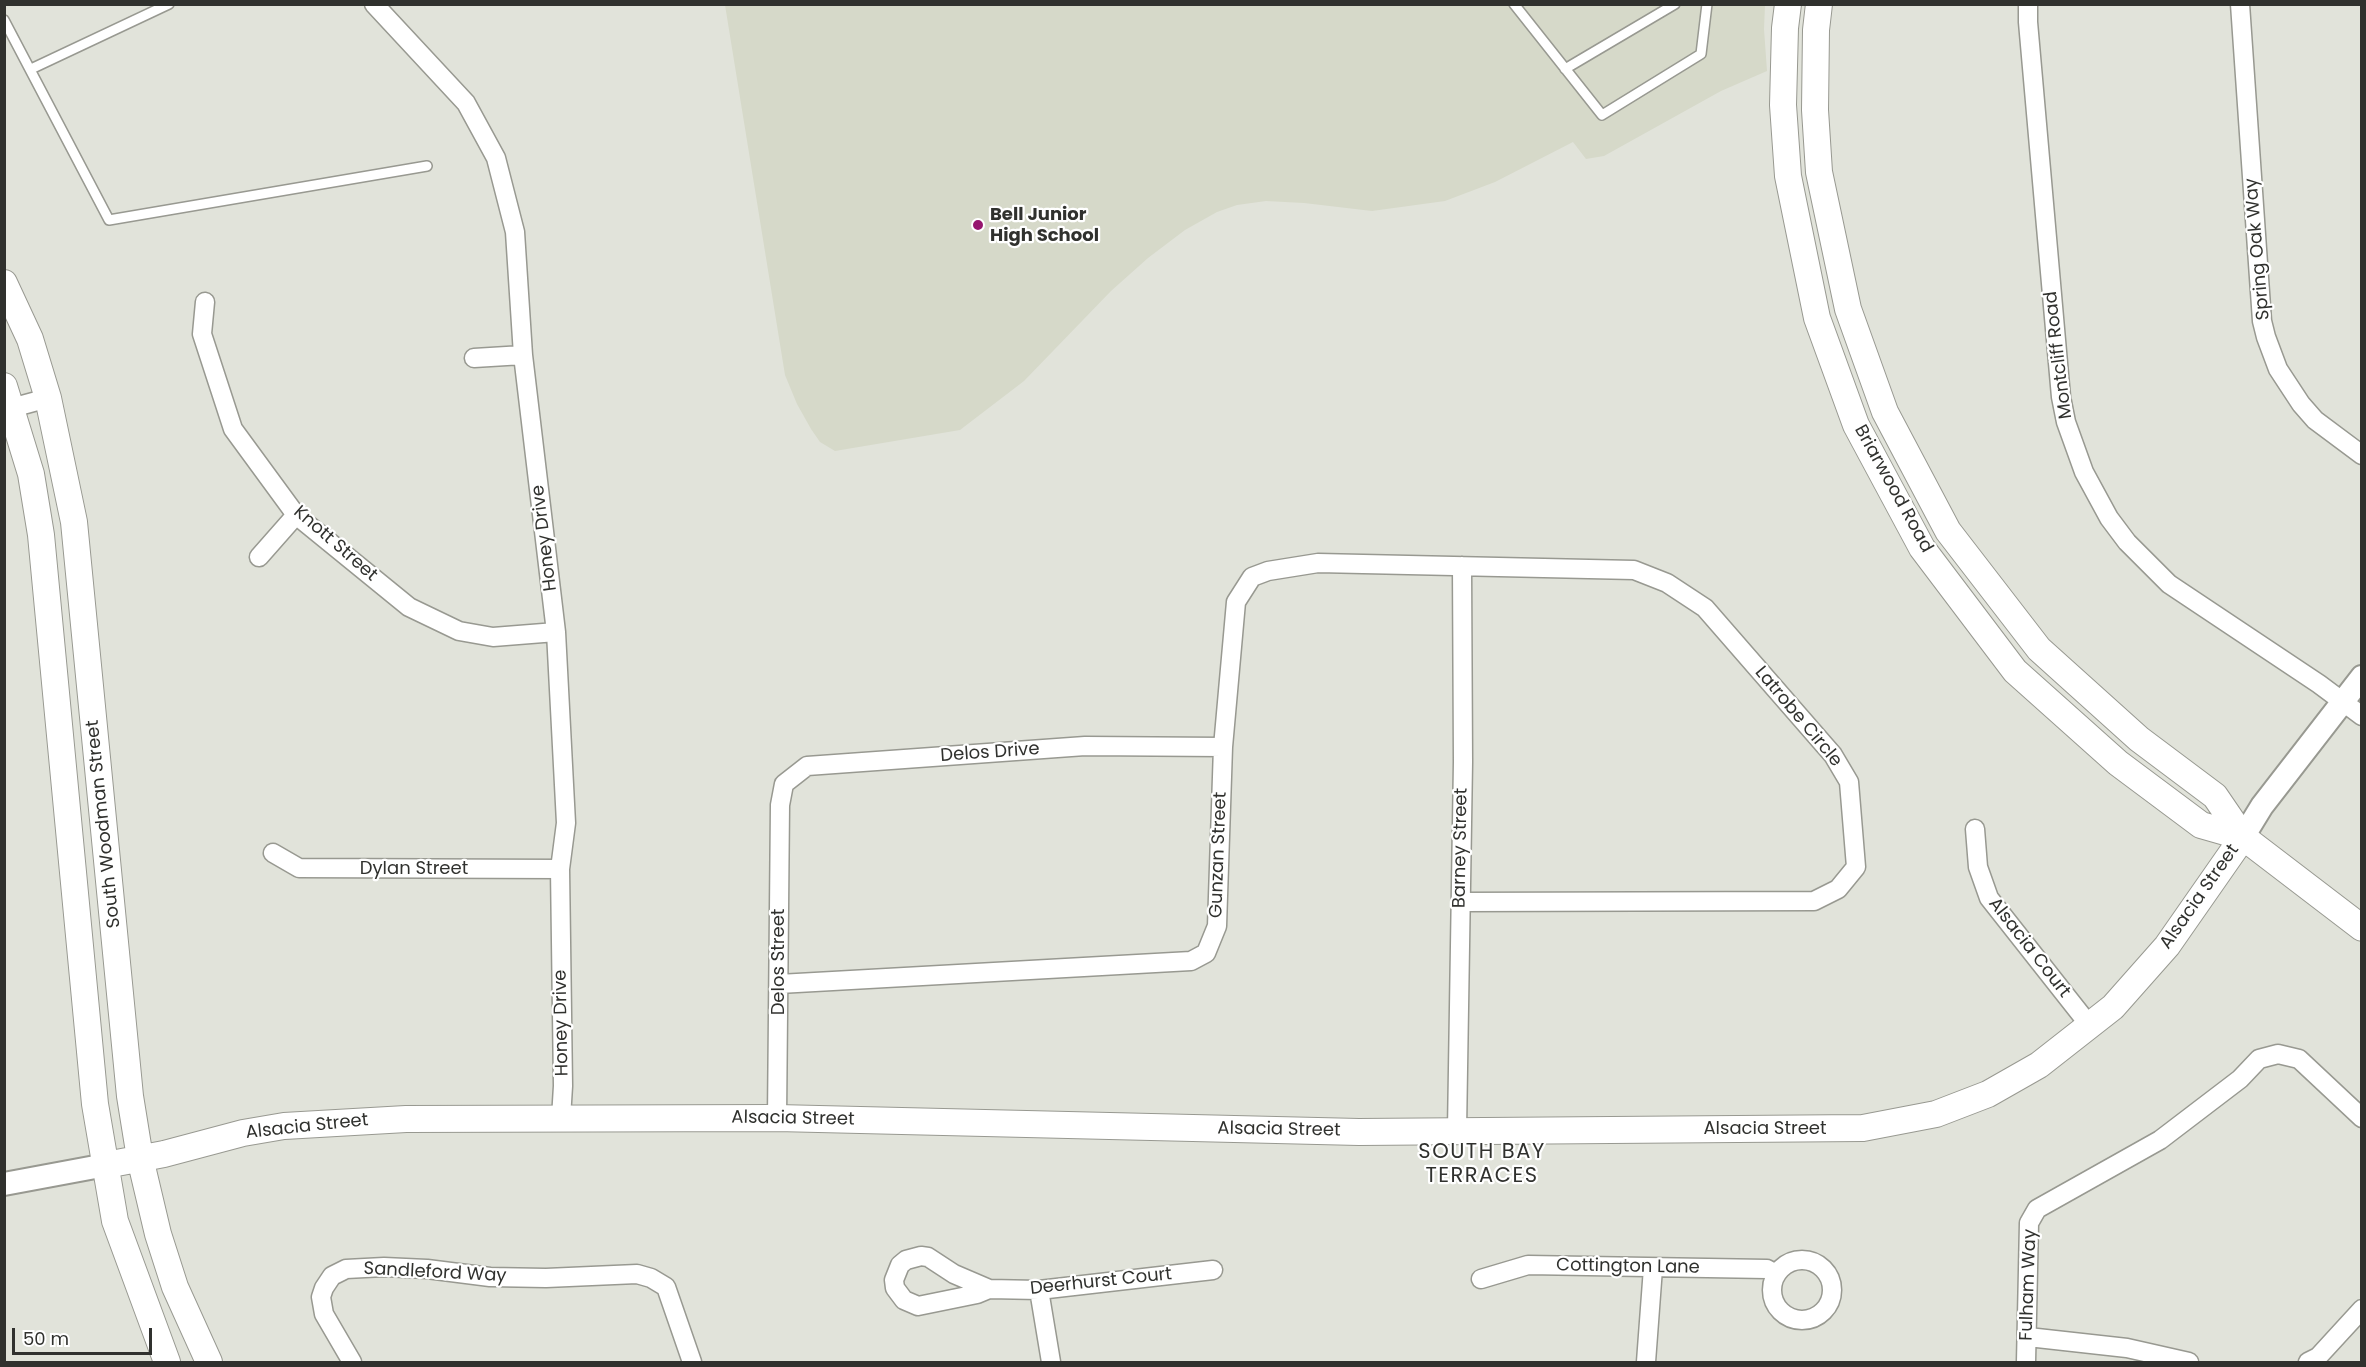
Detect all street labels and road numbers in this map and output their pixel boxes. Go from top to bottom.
street label: Spring Oak Way [2241,177,2275,321]
street label: Montcliff Road [2040,290,2078,420]
street label: Briarwood Road [1849,421,1937,557]
street label: Honey Drive [528,484,562,592]
street label: Knott Street [289,502,381,586]
street label: Latrobe Circle [1750,662,1846,772]
street label: South Woodman Street [82,719,126,929]
street label: Delos Drive [940,739,1040,767]
street label: Barney Street [1449,788,1473,908]
street label: Gunzan Street [1206,791,1232,919]
street label: Alsacia Street [2156,840,2244,954]
street label: Dylan Street [360,858,468,880]
street label: Alsacia Court [1983,894,2075,1002]
street label: Delos Street [768,909,790,1015]
street label: Honey Drive [550,969,574,1077]
street label: Alsacia Street [731,1107,855,1131]
street label: Alsacia Street [245,1110,369,1144]
street label: Alsacia Street [1217,1118,1341,1142]
street label: Alsacia Street [1703,1118,1827,1140]
street label: Fulham Way [2016,1229,2042,1341]
street label: Cottington Lane [1556,1255,1700,1279]
street label: Sandleford Way [363,1258,507,1288]
street label: Deerhurst Court [1029,1264,1173,1300]

